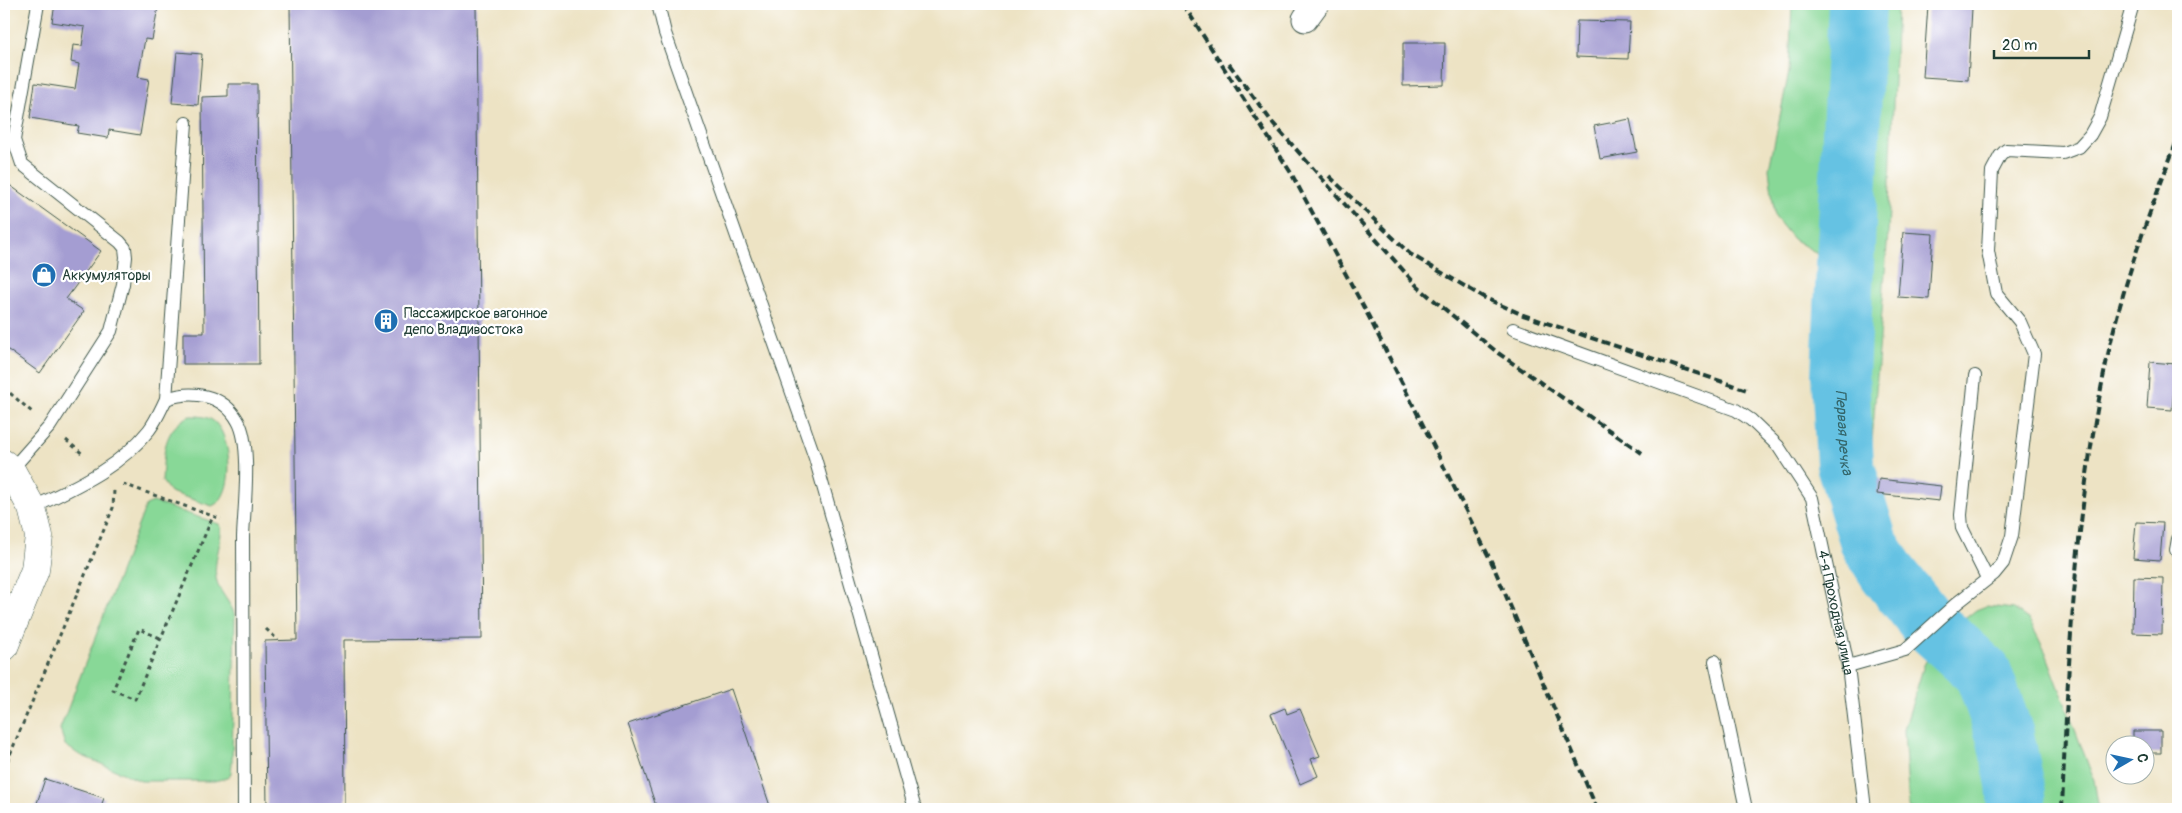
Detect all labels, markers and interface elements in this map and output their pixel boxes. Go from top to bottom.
scale bar [1994,28,2090,60]
text: 20 m [2002,36,2037,55]
shop icon: Аккумуляторы [31,262,57,288]
place label: Аккумуляторы [62,267,151,284]
place label: Пассажирское вагонное депо Владивостока [404,305,547,338]
building icon: Пассажирское вагонное депо Владивостока [373,308,399,334]
water label: Первая речка [1831,390,1858,478]
street label: 4-я Проходная улица [1815,549,1857,676]
north arrow [2104,736,2154,786]
text: С [2133,752,2151,764]

